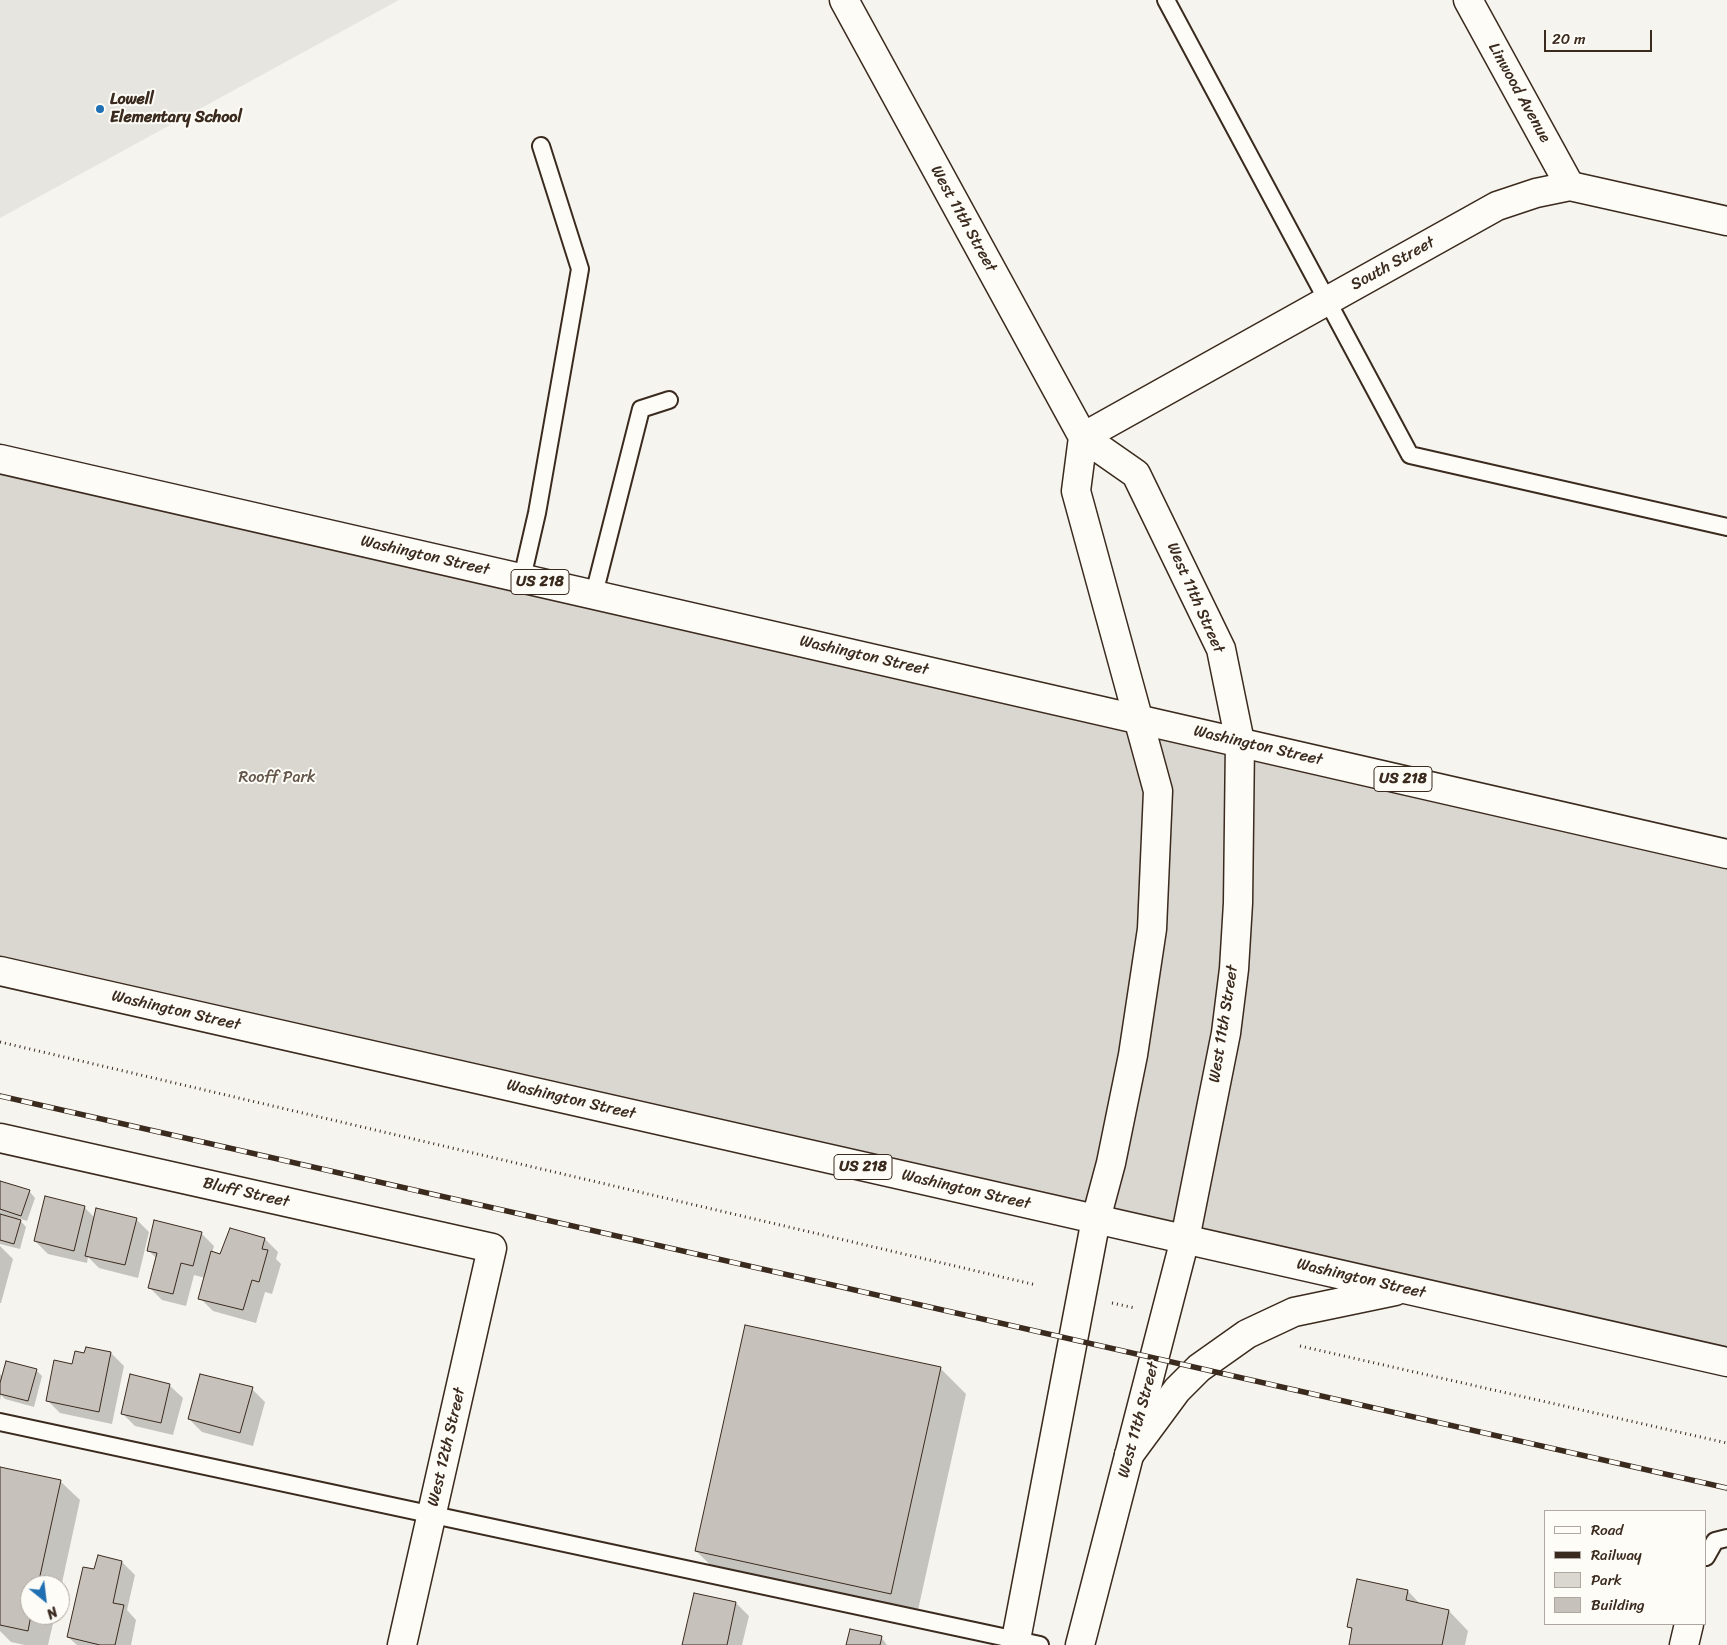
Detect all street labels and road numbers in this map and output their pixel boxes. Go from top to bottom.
street label: Linwood Avenue [1484,40,1554,146]
street label: West 11th Street [926,162,1000,276]
street label: South Street [1348,233,1438,295]
street label: Washington Street [359,532,491,580]
street label: West 11th Street [1162,540,1228,656]
road number: US 218 [511,570,569,594]
street label: Washington Street [798,632,930,680]
street label: Washington Street [1192,722,1324,770]
road number: US 218 [1374,766,1432,792]
street label: West 11th Street [1205,964,1243,1084]
street label: Washington Street [110,987,242,1035]
street label: Washington Street [505,1076,637,1124]
road number: US 218 [834,1154,892,1180]
street label: Washington Street [900,1166,1032,1214]
street label: Bluff Street [201,1174,291,1212]
street label: Washington Street [1295,1255,1427,1303]
street label: West 11th Street [1114,1360,1164,1480]
street label: West 12th Street [424,1386,470,1508]

